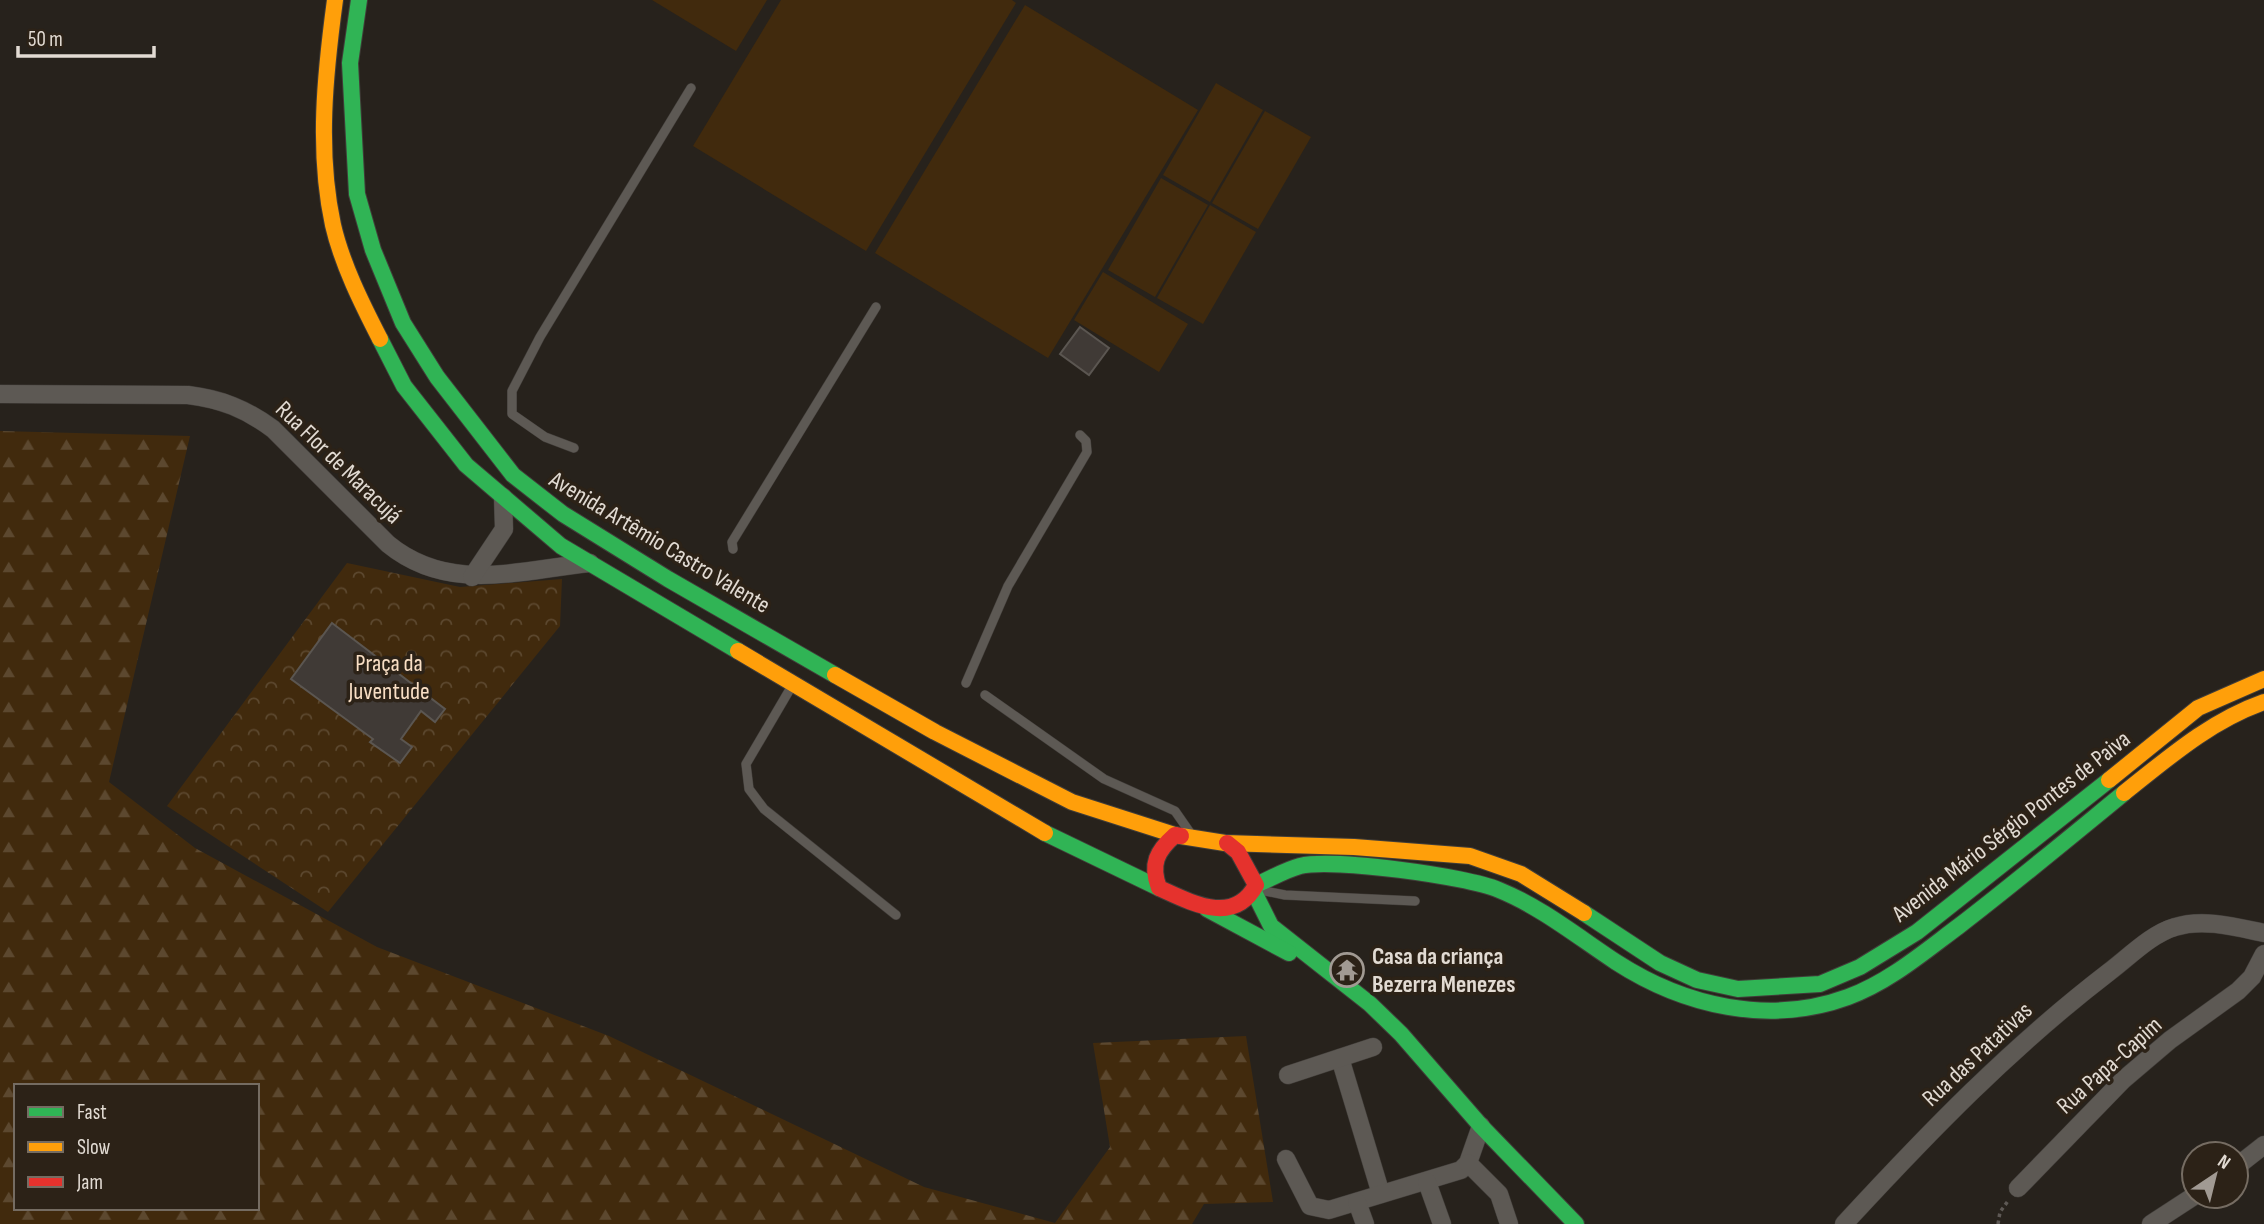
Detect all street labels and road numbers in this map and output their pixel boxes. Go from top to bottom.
street label: Rua Flor de Maracujá [269,395,408,530]
street label: Avenida Artêmio Castro Valente [543,465,775,620]
street label: Avenida Mário Sérgio Pontes de Paiva [1886,724,2136,929]
street label: Rua das Patativas [1916,996,2038,1113]
street label: Rua Papa-Capim [2051,1011,2168,1120]

